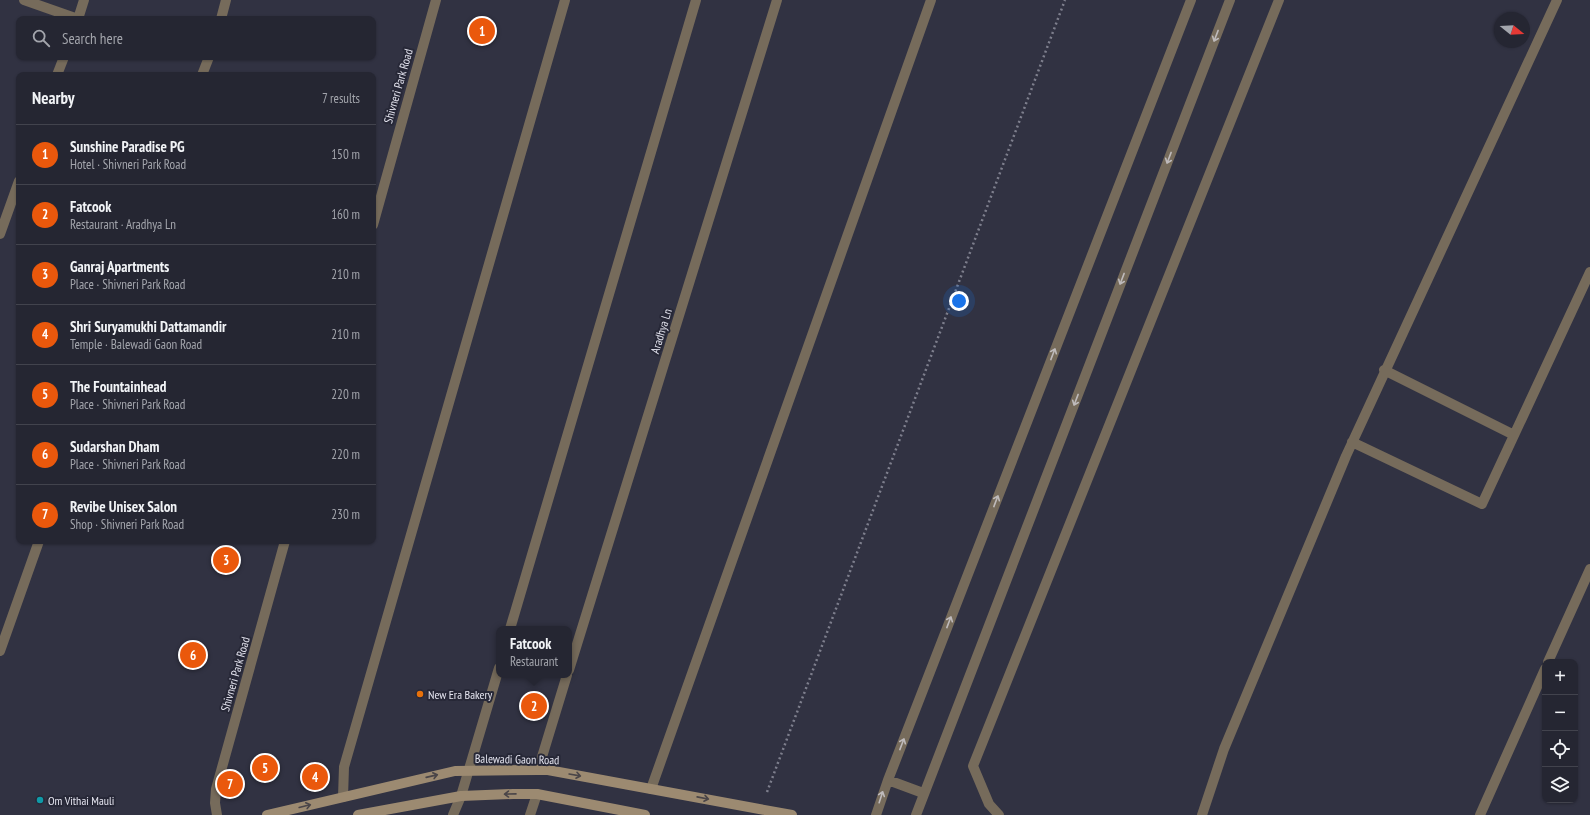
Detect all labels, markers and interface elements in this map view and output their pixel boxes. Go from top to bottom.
north arrow [1494,12,1530,48]
search box [16,16,376,60]
pin: 1 [469,16,495,46]
icon: search [30,27,52,49]
text: Search here [62,29,123,48]
one-way arrow [1212,30,1220,42]
street label: Shivneri Park Road [380,47,416,125]
text: Nearby [32,87,75,109]
text: 7 results [322,90,360,107]
text: Sunshine Paradise PG [70,137,185,156]
text: 1 [42,146,48,163]
text: 150 m [331,146,360,163]
one-way arrow [1165,151,1173,163]
text: Hotel · Shivneri Park Road [70,156,186,173]
text: Fatcook [70,197,111,216]
text: 2 [42,206,48,223]
text: 160 m [331,206,360,223]
text: Restaurant · Aradhya Ln [70,216,176,233]
text: Ganraj Apartments [70,257,169,276]
text: 3 [42,266,48,283]
text: 210 m [331,266,360,283]
one-way arrow [1118,272,1126,284]
text: Place · Shivneri Park Road [70,276,185,293]
your location [949,291,969,311]
street label: Aradhya Ln [647,307,675,355]
text: Shri Suryamukhi Dattamandir [70,317,226,336]
text: 4 [42,326,48,343]
text: 210 m [331,326,360,343]
text: Temple · Balewadi Gaon Road [70,336,202,353]
one-way arrow [1050,349,1058,361]
text: The Fountainhead [70,377,166,396]
text: 5 [42,386,48,403]
text: 220 m [331,386,360,403]
one-way arrow [1071,394,1079,406]
text: Place · Shivneri Park Road [70,396,185,413]
text: Sudarshan Dham [70,437,159,456]
text: 6 [42,446,48,463]
text: 220 m [331,446,360,463]
text: Place · Shivneri Park Road [70,456,185,473]
one-way arrow [993,496,1001,508]
text: Revibe Unisex Salon [70,497,177,516]
text: 7 [42,506,48,523]
text: 230 m [331,506,360,523]
text: Shop · Shivneri Park Road [70,516,184,533]
pin: 3 [213,545,239,575]
one-way arrow [945,617,953,629]
popup [496,626,572,678]
text: Fatcook [510,634,551,653]
street label: Shivneri Park Road [217,635,253,713]
pin: 6 [180,640,206,670]
text: Restaurant [510,653,558,670]
map controls [1542,659,1578,803]
button: + [1542,659,1578,695]
place label: New Era Bakery [428,687,493,702]
marker: New Era Bakery [415,689,425,699]
pin: 2 [521,691,547,721]
button: − [1542,695,1578,731]
button: locate [1542,731,1578,767]
one-way arrow [898,738,906,750]
street label: Balewadi Gaon Road [475,751,559,767]
pin: 5 [252,753,278,783]
pin: 4 [302,762,328,792]
button: layers [1542,767,1578,803]
pin: 7 [217,769,243,799]
one-way arrow [568,771,581,779]
one-way arrow [425,772,438,779]
one-way arrow [504,790,517,798]
one-way arrow [878,791,885,804]
place label: Om Vithai Mauli [48,793,114,808]
marker: Om Vithai Mauli [35,795,45,805]
one-way arrow [696,795,709,803]
one-way arrow [298,802,311,809]

